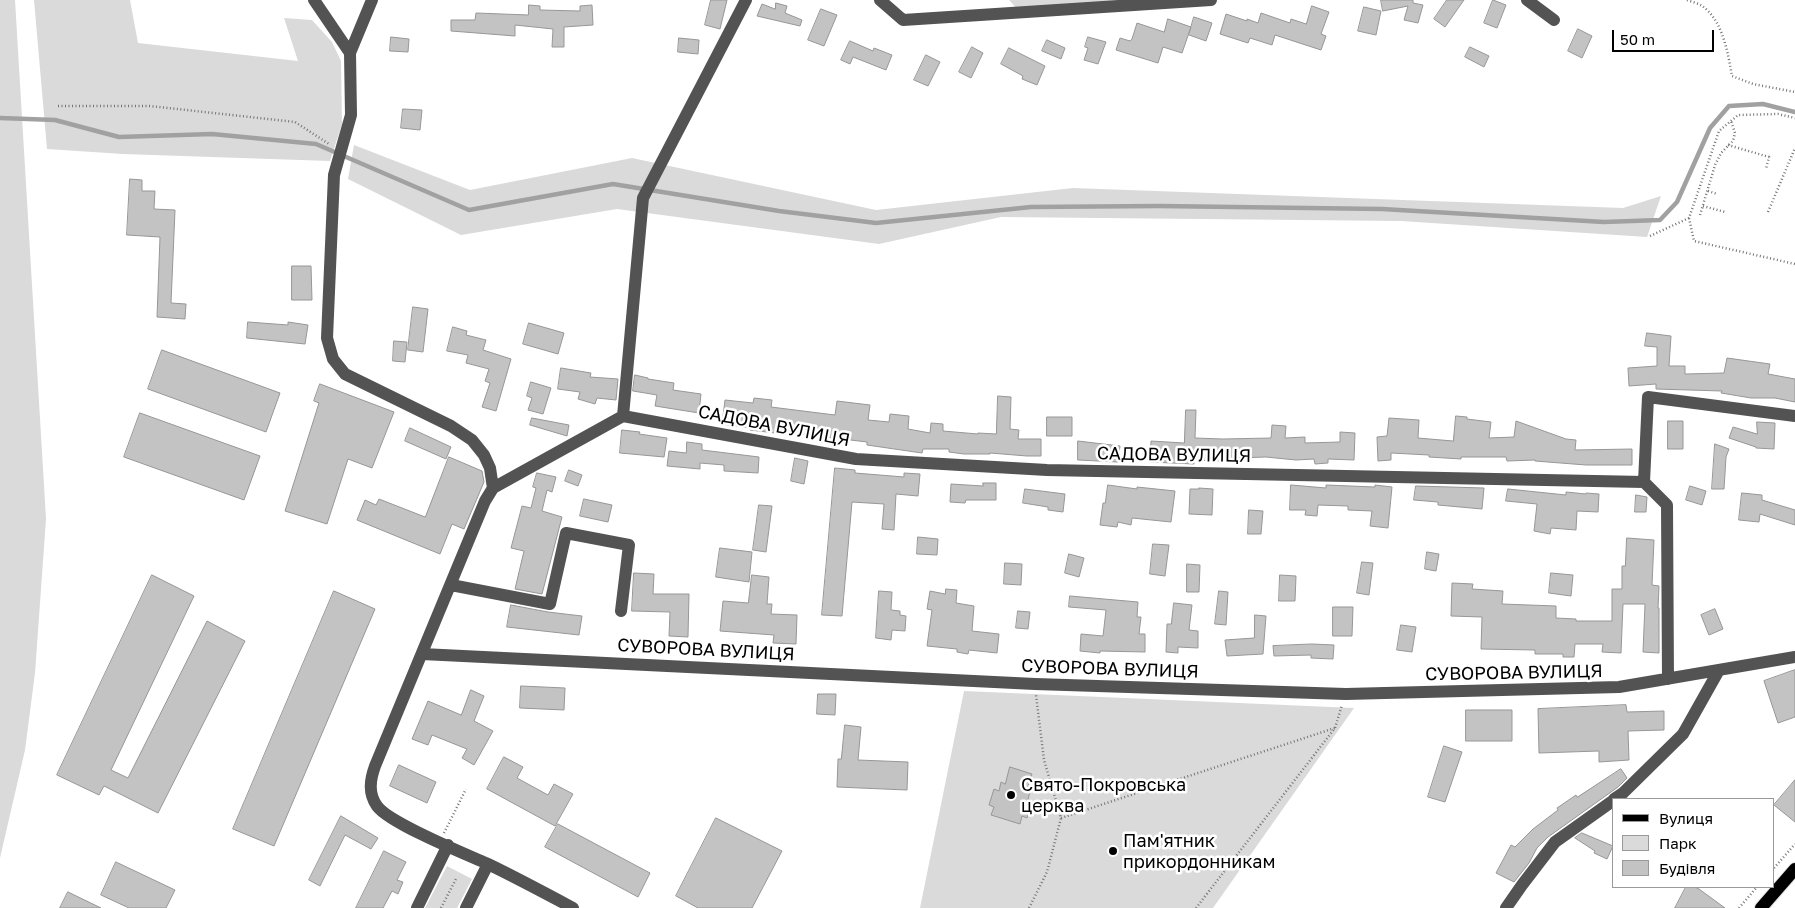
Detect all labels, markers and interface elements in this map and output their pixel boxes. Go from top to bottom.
scale bar [1615,20,1718,52]
text: 50 m [1620,30,1655,48]
street label: САДОВА ВУЛИЦЯ [696,401,852,451]
street label: САДОВА ВУЛИЦЯ [1097,443,1251,467]
street label: СУВОРОВА ВУЛИЦЯ [617,635,795,665]
street label: СУВОРОВА ВУЛИЦЯ [1021,655,1199,683]
street label: СУВОРОВА ВУЛИЦЯ [1425,661,1603,685]
place label: Свято-Покровська церква [1021,774,1186,816]
marker: Свято-Покровська церква [1005,789,1017,801]
legend [1612,798,1775,888]
text: Вулиця [1659,809,1713,827]
place label: Пам'ятник прикордонникам [1123,830,1275,872]
text: Парк [1659,834,1697,852]
marker: Пам'ятник прикордонникам [1107,845,1119,857]
text: Будівля [1659,859,1715,877]

